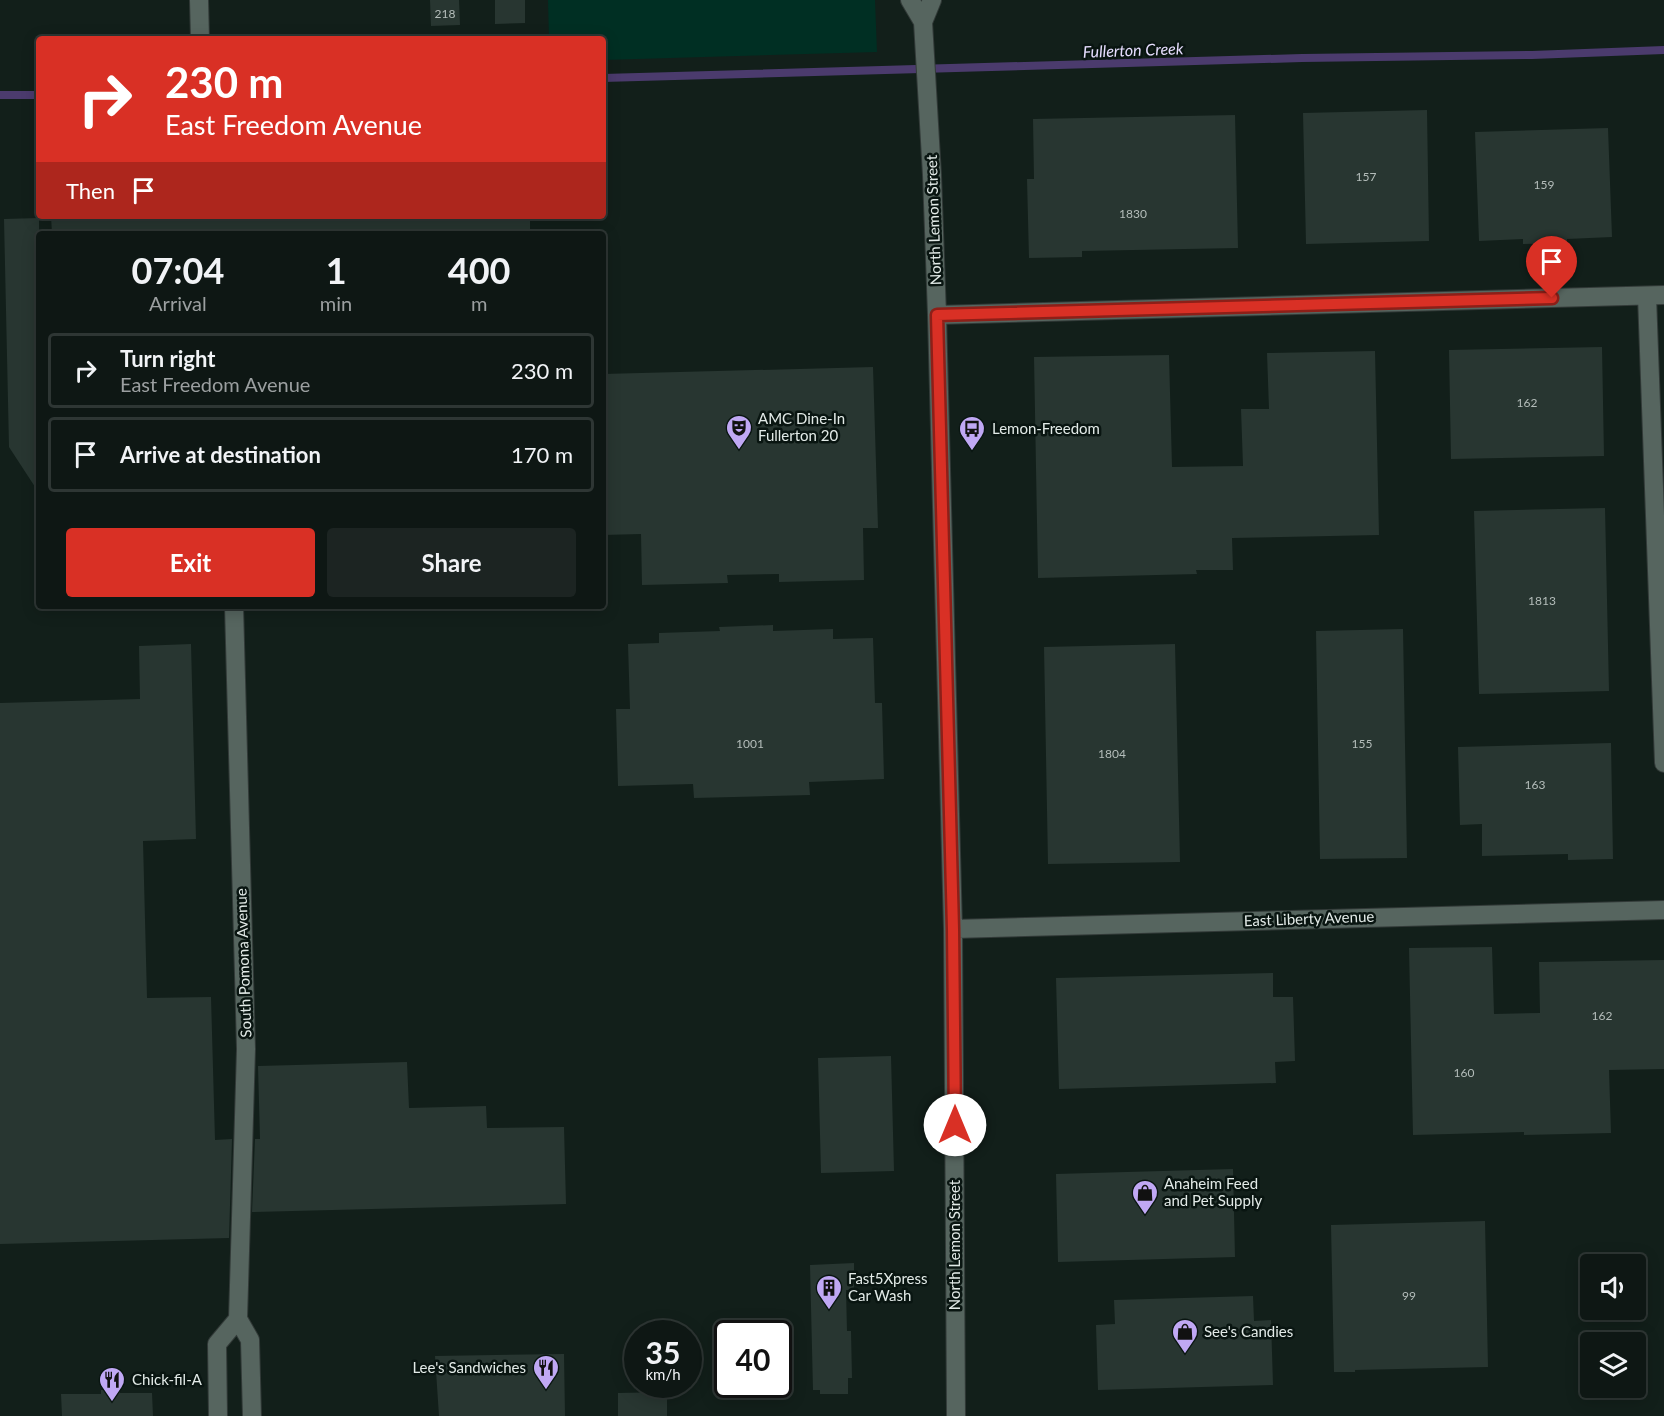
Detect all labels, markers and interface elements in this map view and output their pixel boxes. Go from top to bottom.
house number: 218 [435,6,455,21]
water label: Fullerton Creek [1082,38,1184,61]
text: 230 m [165,57,283,107]
icon: right [66,60,144,138]
text: East Freedom Avenue [165,108,422,141]
street label: North Lemon Street [922,154,944,286]
house number: 157 [1356,169,1376,184]
icon: arrive [127,174,160,207]
text: Then [66,177,115,204]
house number: 159 [1534,177,1554,192]
house number: 1830 [1119,206,1147,221]
pin [1526,236,1577,298]
icon: arrive [1535,245,1568,278]
text: 07:04 [132,248,224,292]
text: 1 [326,248,347,292]
text: 400 [448,248,510,292]
text: Arrival [149,291,207,315]
text: min [320,291,352,315]
text: m [471,291,487,315]
text: Turn right [120,345,215,372]
icon: right [69,354,102,387]
text: 230 m [511,357,573,384]
text: East Freedom Avenue [120,372,310,396]
house number: 162 [1517,395,1537,410]
place label: AMC Dine-In Fullerton 20 [758,409,845,444]
theatre icon: AMC Dine-In Fullerton 20 [724,413,754,451]
bus stop icon: Lemon-Freedom [957,414,987,452]
place label: Lemon-Freedom [992,419,1100,437]
icon: arrive [69,438,102,471]
text: Arrive at destination [120,441,321,468]
text: 170 m [511,441,573,468]
button: Exit [66,528,315,597]
button: Share [327,528,576,597]
house number: 1813 [1528,593,1556,608]
house number: 1001 [736,736,764,751]
house number: 155 [1352,736,1372,751]
house number: 1804 [1098,746,1126,761]
house number: 163 [1525,777,1545,792]
street label: South Pomona Avenue [231,888,255,1038]
street label: East Liberty Avenue [1243,907,1375,929]
house number: 162 [1592,1008,1612,1023]
house number: 160 [1454,1065,1474,1080]
position arrow [923,1093,987,1157]
place label: Anaheim Feed and Pet Supply [1164,1174,1262,1209]
shop icon: Anaheim Feed and Pet Supply [1130,1178,1160,1216]
street label: North Lemon Street [945,1179,963,1310]
map controls [1580,1254,1646,1398]
button: sound [1580,1254,1646,1320]
place label: Fast5Xpress Car Wash [848,1269,927,1304]
building icon: Fast5Xpress Car Wash [814,1273,844,1311]
house number: 99 [1402,1288,1416,1303]
shop icon: See's Candies [1170,1317,1200,1355]
speed limit sign: 40 [714,1320,792,1398]
place label: See's Candies [1204,1322,1293,1340]
button: layers [1580,1332,1646,1398]
text: 35 [646,1334,680,1370]
restaurant icon: Lee's Sandwiches [531,1353,561,1391]
place label: Lee's Sandwiches [412,1358,526,1376]
restaurant icon: Chick-fil-A [97,1365,127,1403]
text: km/h [645,1365,681,1383]
place label: Chick-fil-A [132,1370,203,1388]

